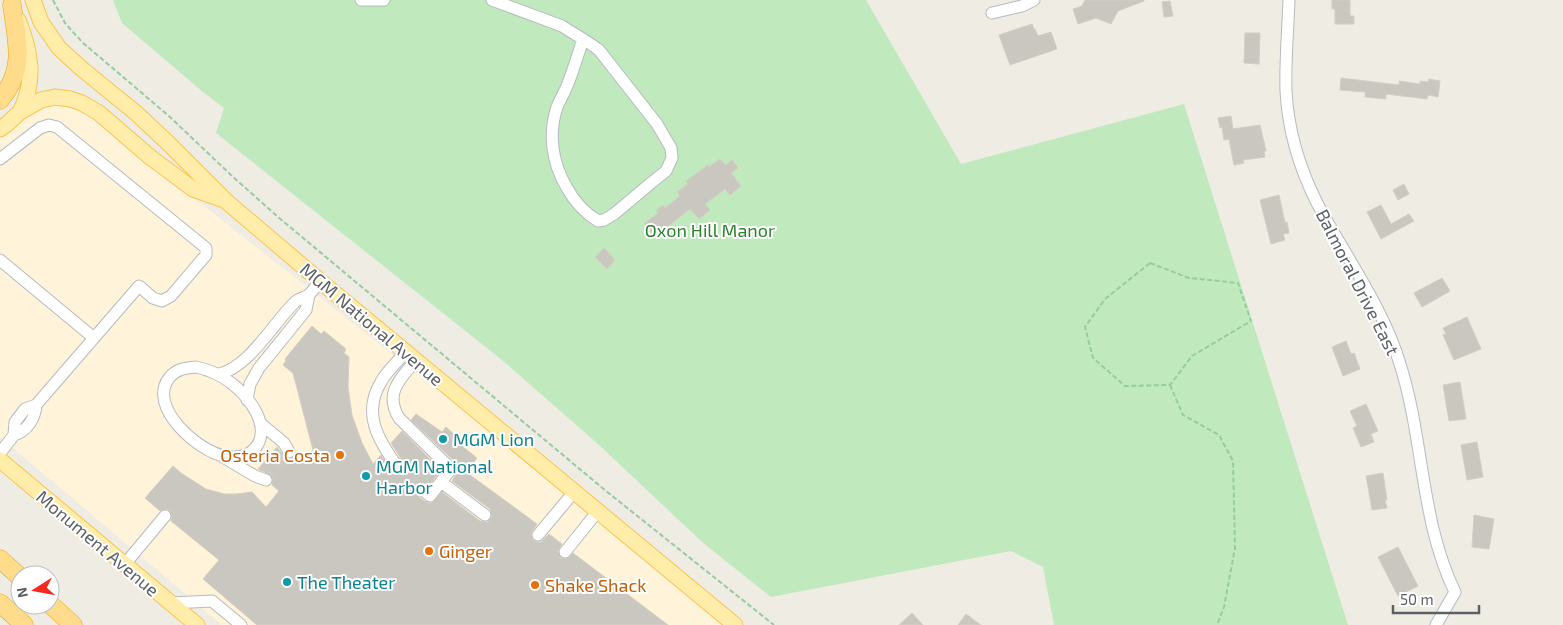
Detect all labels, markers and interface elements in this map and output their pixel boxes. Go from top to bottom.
street label: Balmoral Drive East [1312,205,1404,359]
park label: Oxon Hill Manor [645,219,775,241]
street label: MGM National Avenue [296,258,448,390]
place label: MGM Lion [453,428,534,450]
marker: MGM Lion [437,433,449,445]
place label: Osteria Costa [220,444,330,466]
marker: Osteria Costa [334,449,346,461]
place label: MGM National Harbor [376,455,493,498]
marker: MGM National Harbor [360,470,372,482]
street label: Monument Avenue [32,485,164,601]
place label: Ginger [439,540,492,562]
marker: Ginger [423,545,435,557]
north arrow [10,565,60,615]
place label: The Theater [297,571,395,593]
place label: Shake Shack [545,574,646,596]
marker: The Theater [281,576,293,588]
marker: Shake Shack [529,579,541,591]
scale bar [1393,582,1479,614]
text: N [12,586,31,599]
text: 50 m [1400,590,1434,608]

